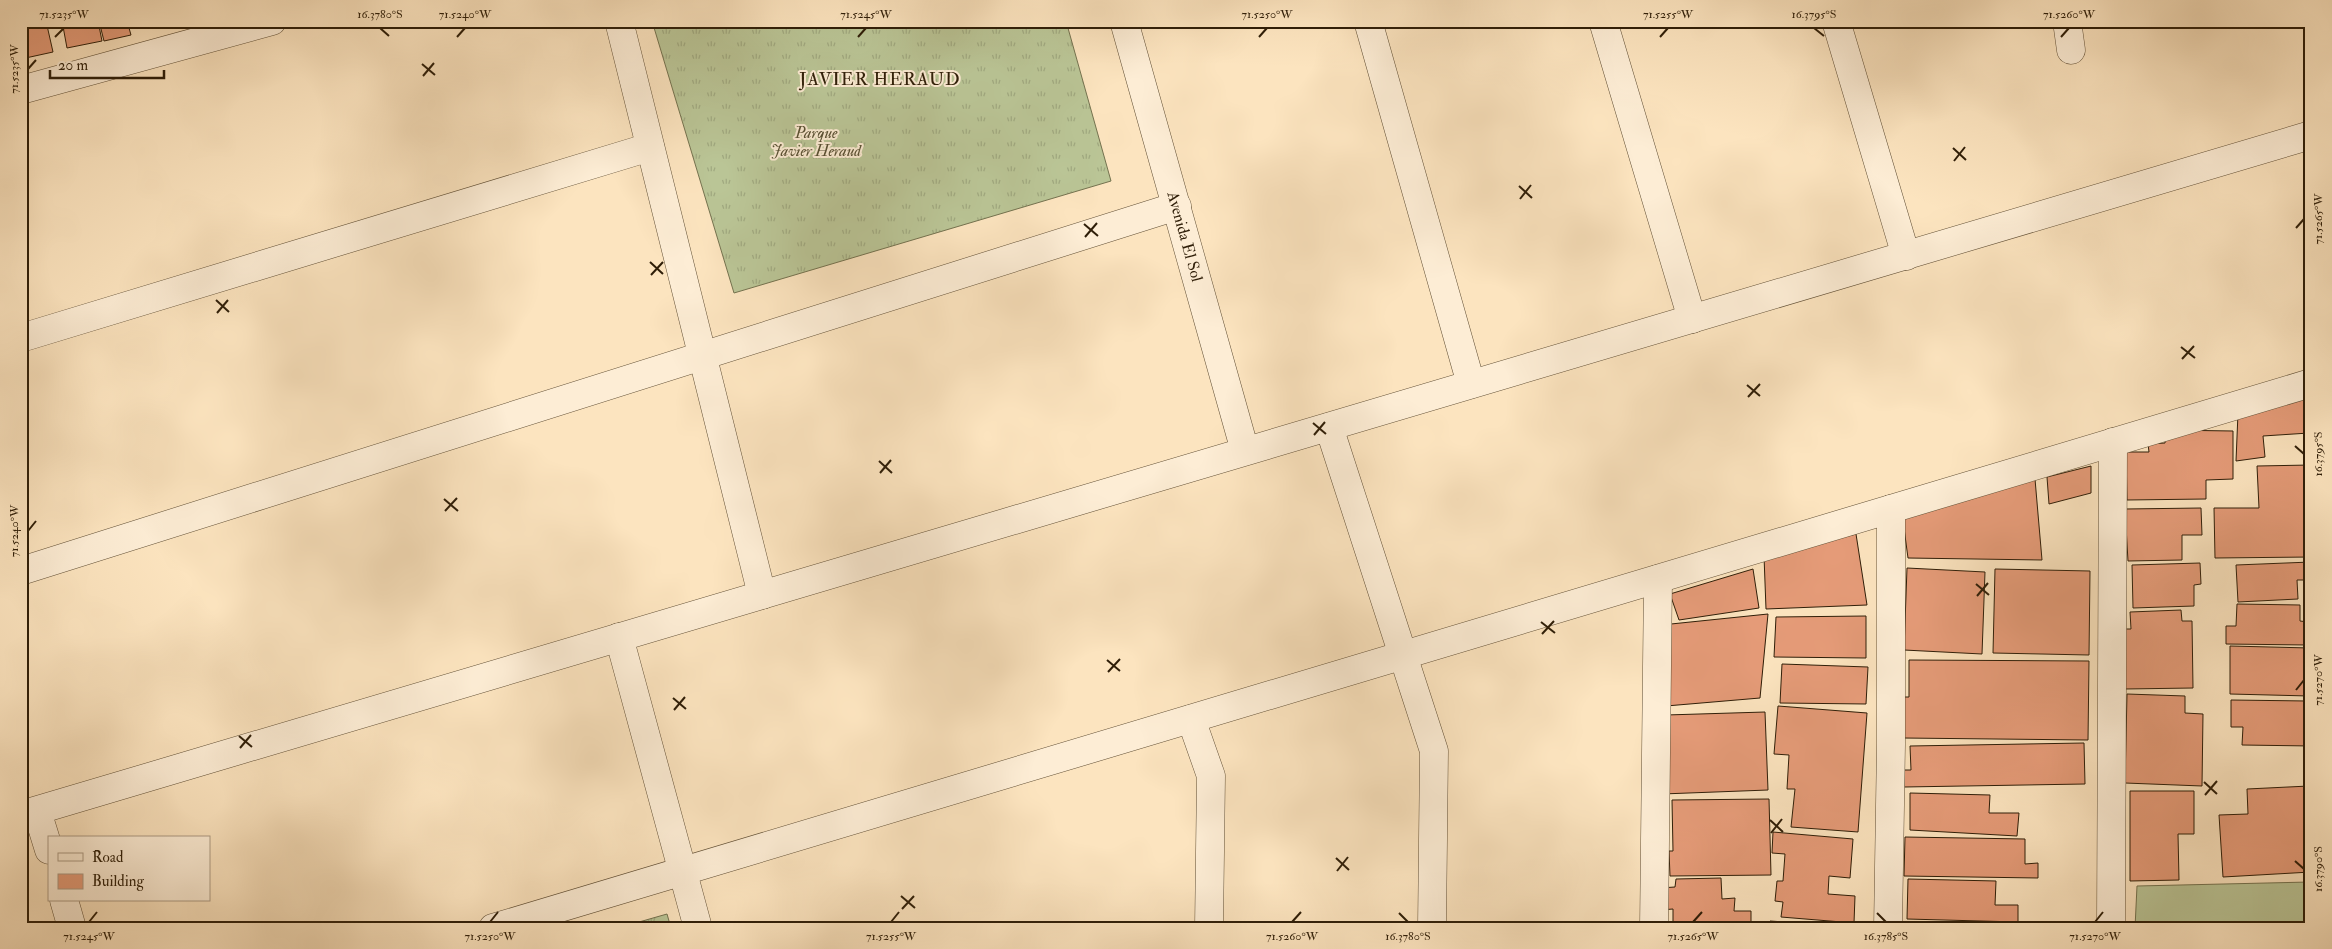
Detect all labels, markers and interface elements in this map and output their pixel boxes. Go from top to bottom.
text: 71.5235°W [39,7,90,22]
text: 16.3780°S [357,7,403,22]
text: 71.5240°W [439,7,492,22]
text: 71.5245°W [840,7,893,22]
text: 71.5250°W [1242,7,1293,22]
text: 71.5255°W [1643,7,1694,22]
text: 16.3795°S [1791,7,1837,22]
text: 71.5260°W [2043,7,2096,22]
text: 71.5235°W [7,43,22,94]
scale bar [50,48,164,80]
text: 20 m [58,56,88,75]
district label: JAVIER HERAUD [798,68,961,91]
park label: Parque Javier Heraud [771,123,862,161]
street label: Avenida El Sol [1162,188,1207,284]
text: 71.5265°W [2311,193,2326,245]
text: 16.3795°S [2311,431,2326,477]
text: 71.5240°W [7,504,22,557]
text: 71.5270°W [2311,654,2326,706]
legend [48,836,210,902]
text: 16.3790°S [2311,846,2326,892]
text: Road [92,848,124,867]
text: Building [92,872,144,891]
text: 71.5245°W [63,929,116,944]
text: 71.5250°W [465,929,516,944]
text: 71.5255°W [866,929,917,944]
text: 71.5260°W [1266,929,1319,944]
text: 16.3780°S [1385,929,1431,944]
text: 71.5265°W [1668,929,1719,944]
text: 16.3785°S [1864,929,1908,944]
text: 71.5270°W [2069,929,2121,944]

